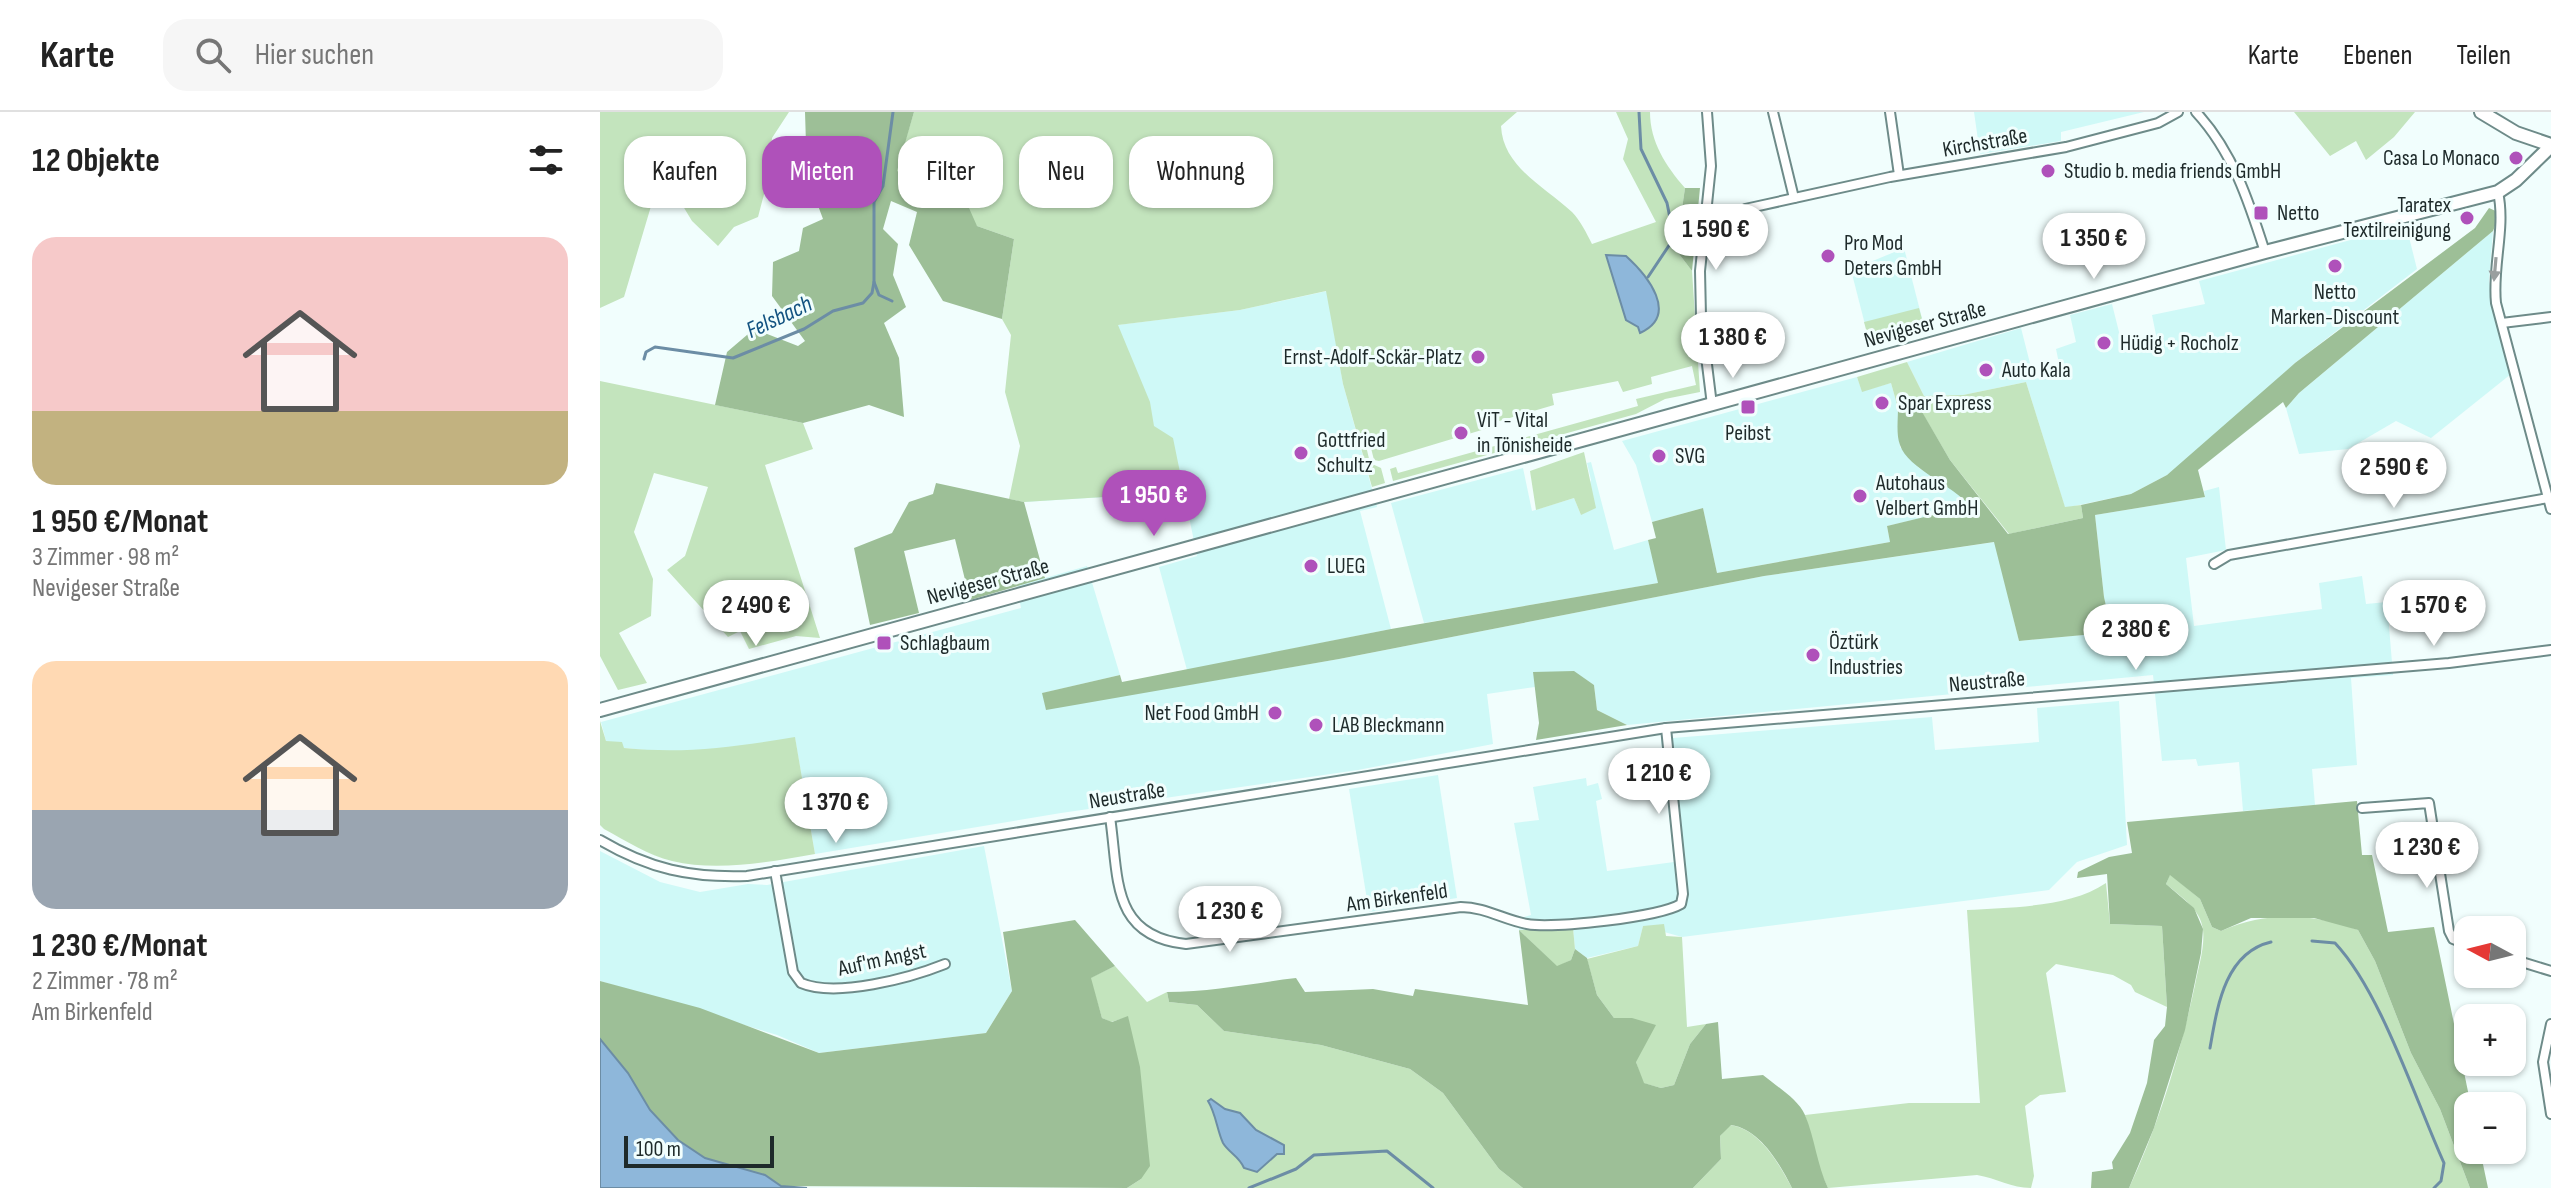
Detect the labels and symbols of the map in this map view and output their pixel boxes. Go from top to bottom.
street label: Kirchstraße [1941,122,2029,164]
place label: Casa Lo Monaco [2383,145,2500,172]
marker: Casa Lo Monaco [2507,149,2525,167]
place label: Studio b. media friends GmbH [2064,158,2281,185]
marker: Studio b. media friends GmbH [2039,162,2057,180]
place label: Taratex Textilreinigung [2343,192,2452,244]
place label: Netto [2277,200,2319,227]
pin: 1 590 € [1642,204,1790,272]
marker: Netto [2252,204,2270,222]
marker: Taratex Textilreinigung [2458,209,2476,227]
pin: 1 350 € [2020,213,2168,281]
place label: Pro Mod Deters GmbH [1844,230,1942,282]
marker: Pro Mod Deters GmbH [1819,247,1837,265]
marker: Netto Marken-Discount [2326,257,2344,275]
one-way arrow [2488,257,2501,282]
place label: Netto Marken-Discount [2271,279,2399,331]
water label: Felsbach [741,289,817,345]
street label: Nevigeser Straße [1861,296,1989,354]
pin: 1 380 € [1659,312,1807,380]
place label: Hüdig + Rocholz [2120,330,2239,357]
marker: Hüdig + Rocholz [2095,334,2113,352]
place label: Ernst-Adolf-Sckär-Platz [1283,344,1462,371]
marker: Ernst-Adolf-Sckär-Platz [1469,348,1487,366]
place label: Auto Kala [2001,357,2071,384]
marker: Auto Kala [1977,361,1995,379]
place label: Spar Express [1898,390,1992,417]
marker: Spar Express [1873,394,1891,412]
marker: Peibst [1739,398,1757,416]
place label: ViT - Vital in Tönisheide [1477,407,1572,459]
place label: Peibst [1725,420,1771,447]
marker: ViT - Vital in Tönisheide [1452,424,1470,442]
place label: Gottfried Schultz [1317,427,1385,479]
pin: 2 590 € [2320,442,2468,510]
place label: SVG [1675,443,1705,470]
marker: Gottfried Schultz [1292,444,1310,462]
marker: SVG [1650,447,1668,465]
pin: 1 950 € [1080,470,1228,538]
place label: Autohaus Velbert GmbH [1875,470,1978,522]
marker: Autohaus Velbert GmbH [1851,487,1869,505]
street label: Nevigeser Straße [924,553,1052,611]
place label: LUEG [1327,553,1366,580]
marker: LUEG [1302,557,1320,575]
pin: 2 490 € [682,580,830,648]
pin: 1 570 € [2360,580,2508,648]
pin: 2 380 € [2062,604,2210,672]
place label: Öztürk Industries [1829,629,1903,681]
place label: Schlagbaum [900,630,990,657]
marker: Schlagbaum [875,634,893,652]
marker: Öztürk Industries [1804,646,1822,664]
street label: Neustraße [1948,665,2026,699]
place label: Net Food GmbH [1144,700,1259,727]
marker: Net Food GmbH [1266,704,1284,722]
place label: LAB Bleckmann [1332,712,1444,739]
marker: LAB Bleckmann [1307,716,1325,734]
pin: 1 210 € [1585,748,1733,816]
pin: 1 370 € [762,777,910,845]
street label: Neustraße [1087,777,1167,815]
pin: 1 230 € [2353,822,2501,890]
street label: Am Birkenfeld [1344,878,1449,919]
pin: 1 230 € [1156,886,1304,954]
north arrow [2454,916,2526,988]
street label: Auf'm Angst [835,937,929,983]
scale bar [624,1132,774,1168]

